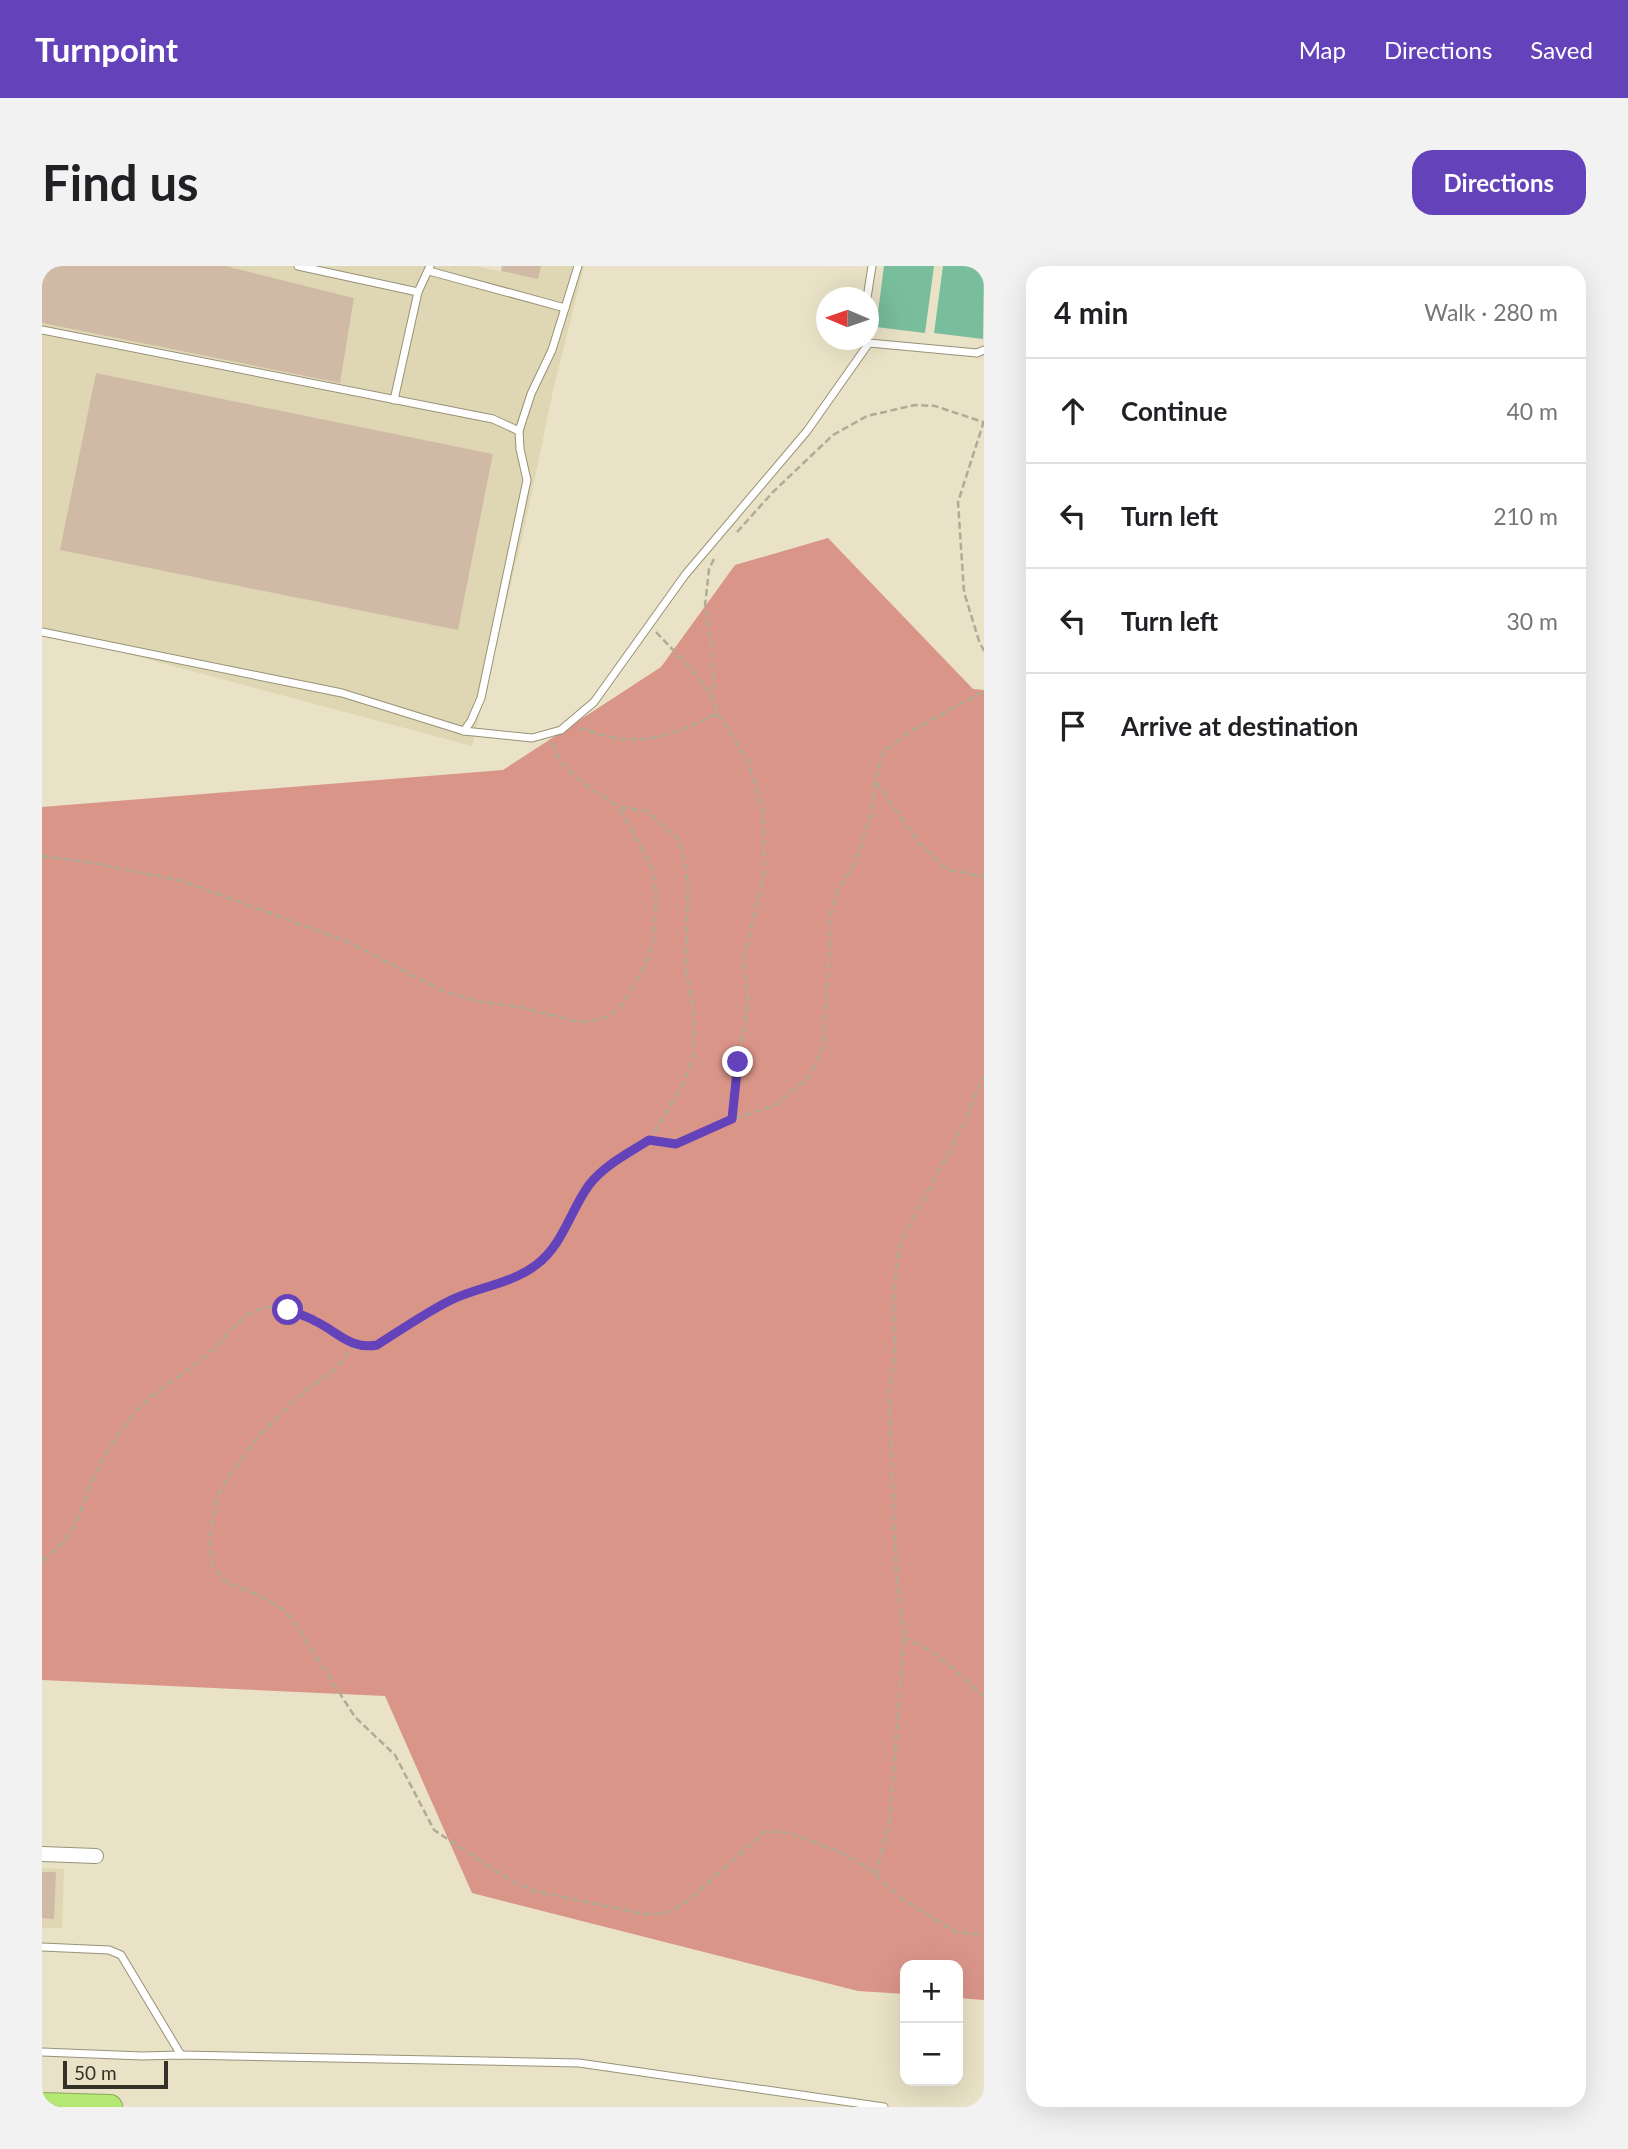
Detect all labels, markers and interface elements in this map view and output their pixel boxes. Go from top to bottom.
text: Turnpoint [35,29,178,69]
text: Map [1299,35,1346,64]
text: Directions [1384,35,1492,64]
text: Saved [1530,35,1593,64]
button: Directions [1412,150,1586,215]
text: Find us [42,153,199,211]
north arrow [816,287,879,350]
text: 4 min [1054,294,1128,330]
text: Walk · 280 m [1424,298,1558,326]
icon: ahead [1054,392,1092,430]
text: Continue [1121,395,1227,427]
text: 40 m [1507,397,1558,425]
icon: left [1054,497,1092,535]
text: Turn left [1121,500,1218,532]
text: 210 m [1493,502,1558,530]
icon: left [1054,602,1092,640]
text: Turn left [1121,605,1218,637]
text: 30 m [1507,607,1558,635]
icon: arrive [1054,707,1092,745]
text: Arrive at destination [1121,710,1358,742]
route end [722,1046,753,1077]
route start [272,1294,303,1325]
map controls [900,1960,963,2086]
button: + [900,1960,963,2023]
button: − [900,2023,963,2086]
scale bar [63,2058,168,2090]
text: 50 m [74,2061,117,2084]

